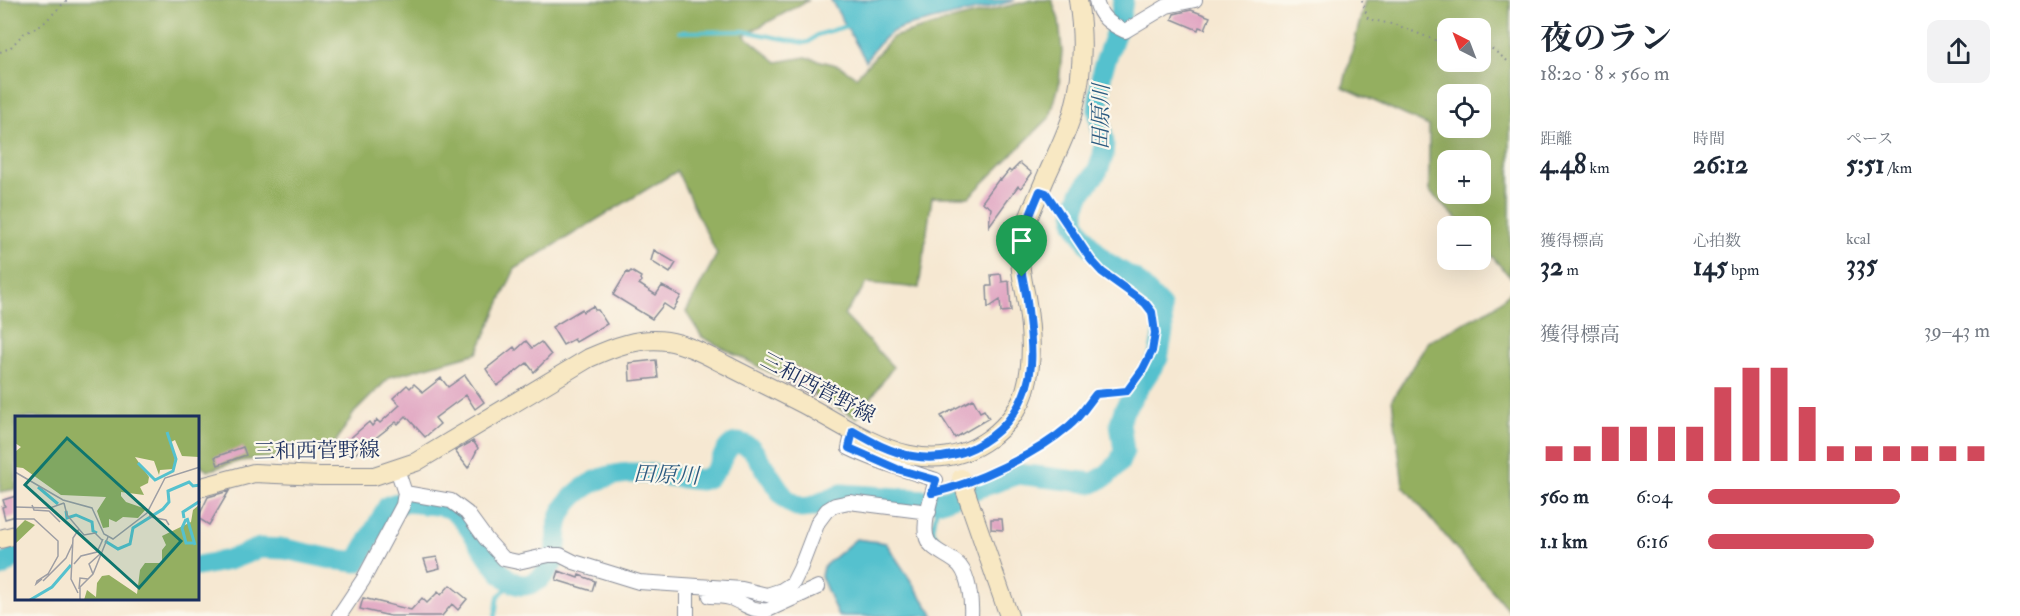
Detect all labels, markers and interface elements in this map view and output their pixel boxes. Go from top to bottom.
north arrow [1437,18,1491,72]
map controls [1437,18,1491,270]
text: 夜のラン [1540,18,1672,59]
button: share [1927,20,1990,83]
text: 18:20 · 8 × 560 m [1540,61,1670,86]
water label: 田原川 [1086,82,1116,150]
button: locate [1437,84,1491,138]
text: 距離 [1540,129,1572,149]
text: 時間 [1693,129,1725,149]
text: ペース [1846,129,1893,149]
text: 4.48 [1540,149,1586,181]
text: 26:12 [1693,149,1748,181]
text: 5:51 [1846,149,1885,181]
button: + [1437,150,1491,204]
text: km [1586,158,1610,178]
text: /km [1885,158,1912,178]
pin [996,215,1047,277]
button: − [1437,216,1491,270]
icon: arrive [1005,224,1038,257]
text: kcal [1846,229,1871,249]
text: 獲得標高 [1540,231,1604,251]
text: 心拍数 [1693,231,1741,251]
text: 335 [1846,249,1877,281]
text: 32 [1540,251,1563,283]
text: 145 [1693,251,1728,283]
text: m [1563,260,1579,280]
text: bpm [1728,260,1759,280]
text: 39–43 m [1924,318,1990,343]
text: 獲得標高 [1540,322,1620,347]
street label: 三和西菅野線 [756,347,880,429]
inset map [15,416,200,601]
street label: 三和西菅野線 [254,436,380,466]
water label: 田原川 [633,460,701,490]
text: 560 m [1540,484,1589,509]
text: 6:04 [1636,484,1672,509]
text: 1.1 km [1540,529,1587,554]
text: 6:16 [1636,529,1668,554]

